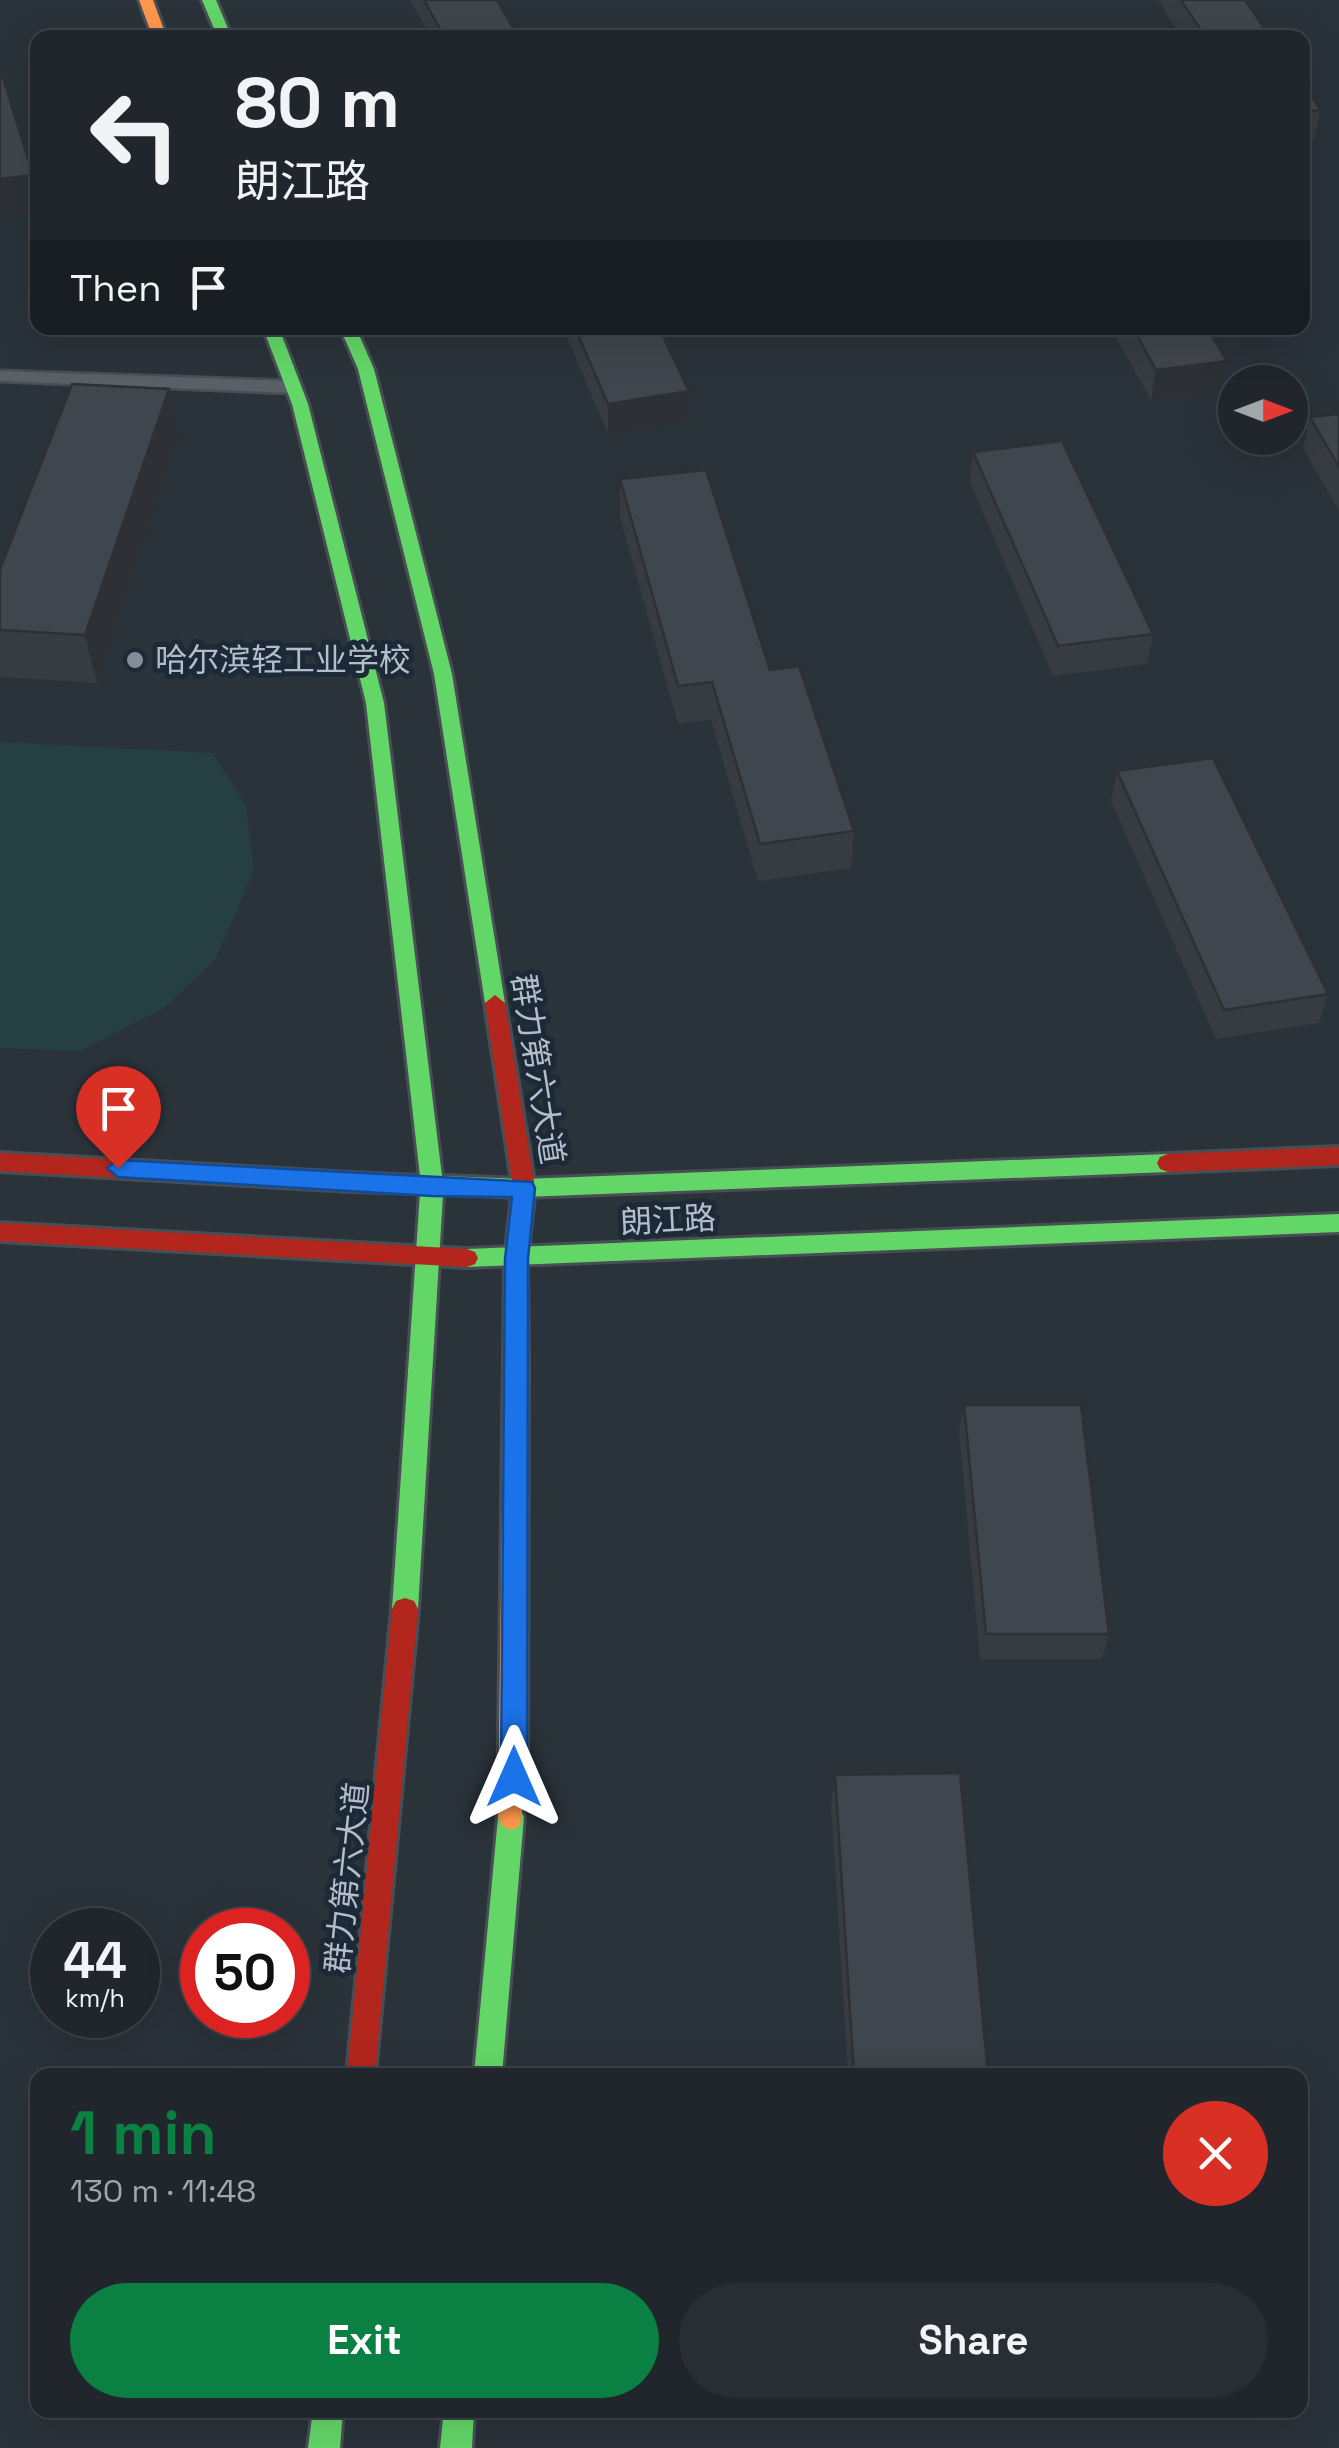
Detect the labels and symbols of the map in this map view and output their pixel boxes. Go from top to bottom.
north arrow [1218,365,1308,455]
place label: 哈尔滨轻工业学校 [155,640,411,680]
marker: 哈尔滨轻工业学校 [124,649,146,671]
street label: 群力第六大道 [503,971,573,1167]
pin [76,1066,161,1169]
street label: 朗江路 [619,1198,717,1242]
position arrow [462,1725,566,1829]
street label: 群力第六大道 [317,1780,377,1976]
speed limit sign: 50 [180,1908,310,2038]

